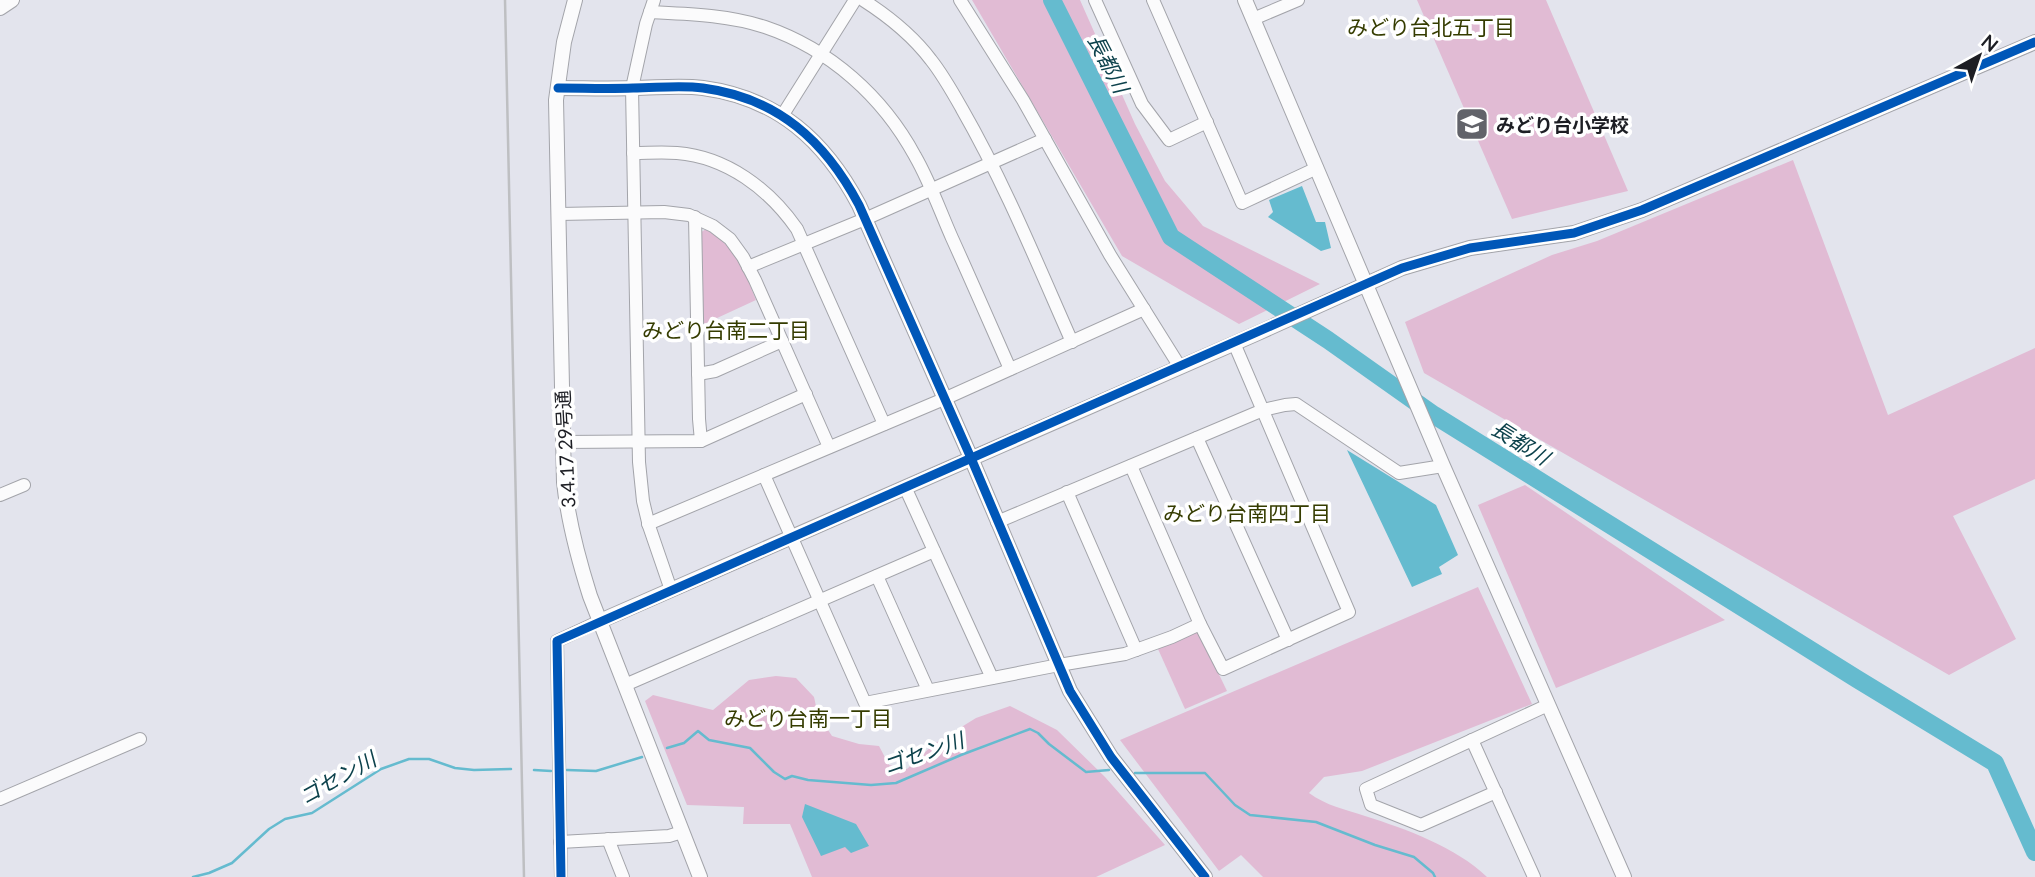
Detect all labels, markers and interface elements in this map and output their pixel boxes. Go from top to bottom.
district label: みどり台北五丁目 [1347,14,1515,39]
north arrow [1944,21,2014,91]
water label: 長都川 [1084,29,1135,99]
text: N [1977,29,2003,56]
school or university icon: みどり台小学校 [1453,105,1491,143]
place label: みどり台小学校 [1496,113,1629,136]
district label: みどり台南二丁目 [642,317,810,342]
street label: 3.4.17 29号通 [550,390,580,508]
water label: 長都川 [1488,415,1556,470]
district label: みどり台南四丁目 [1163,500,1331,525]
district label: みどり台南一丁目 [724,705,892,730]
water label: ゴセン川 [879,726,969,777]
water label: ゴセン川 [294,745,382,808]

